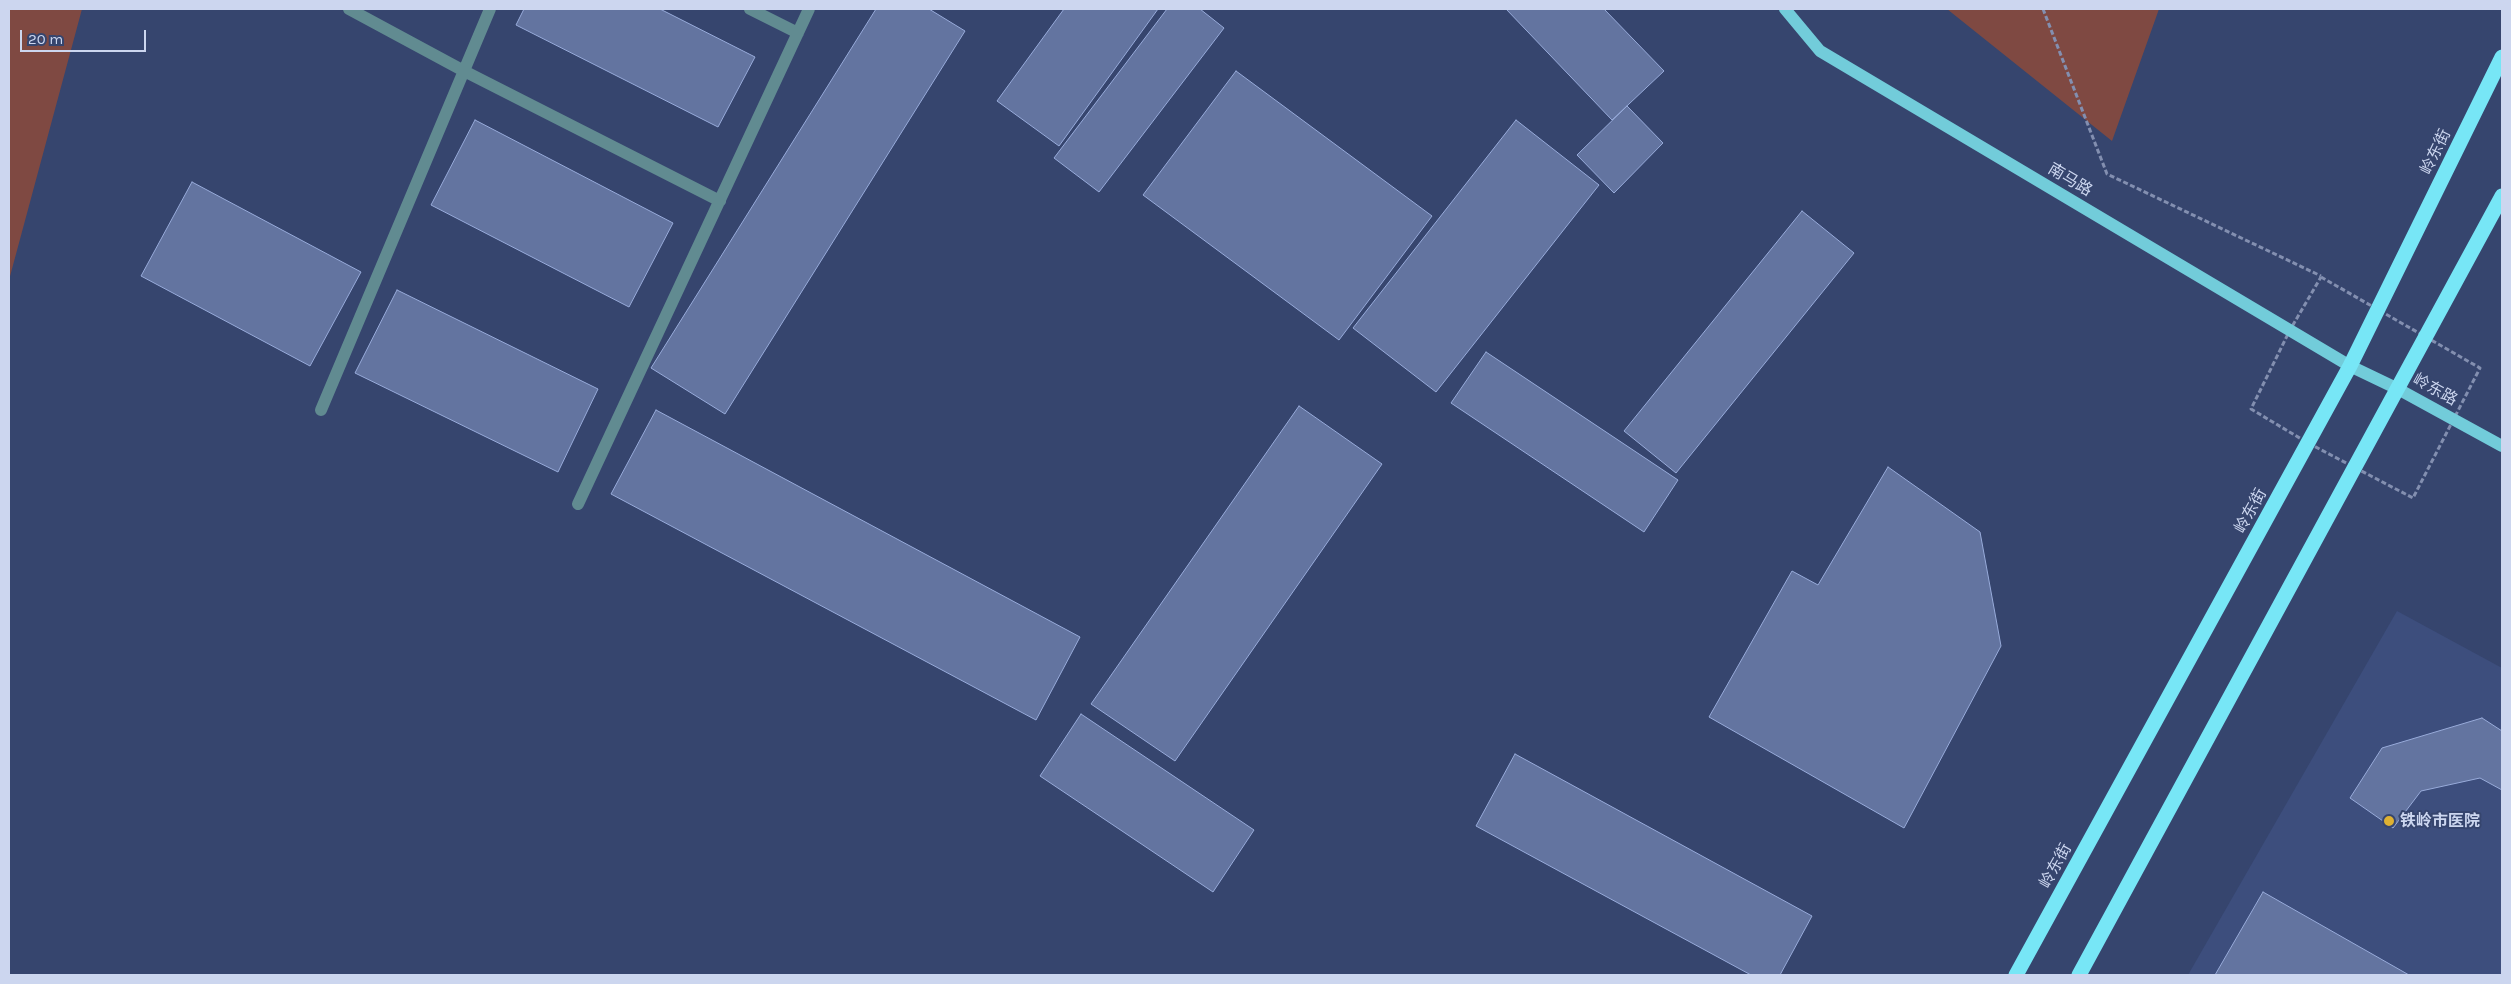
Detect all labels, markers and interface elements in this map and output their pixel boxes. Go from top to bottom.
scale bar [22,20,149,52]
text: 20 m [28,30,63,48]
street label: 岭东街 [2417,126,2455,178]
street label: 南马路 [2044,159,2096,201]
street label: 岭东路 [2409,370,2461,410]
street label: 岭东街 [2231,485,2271,537]
place label: 铁岭市医院 [2400,811,2480,831]
marker: 铁岭市医院 [2382,814,2396,828]
street label: 岭东街 [2036,840,2076,892]

